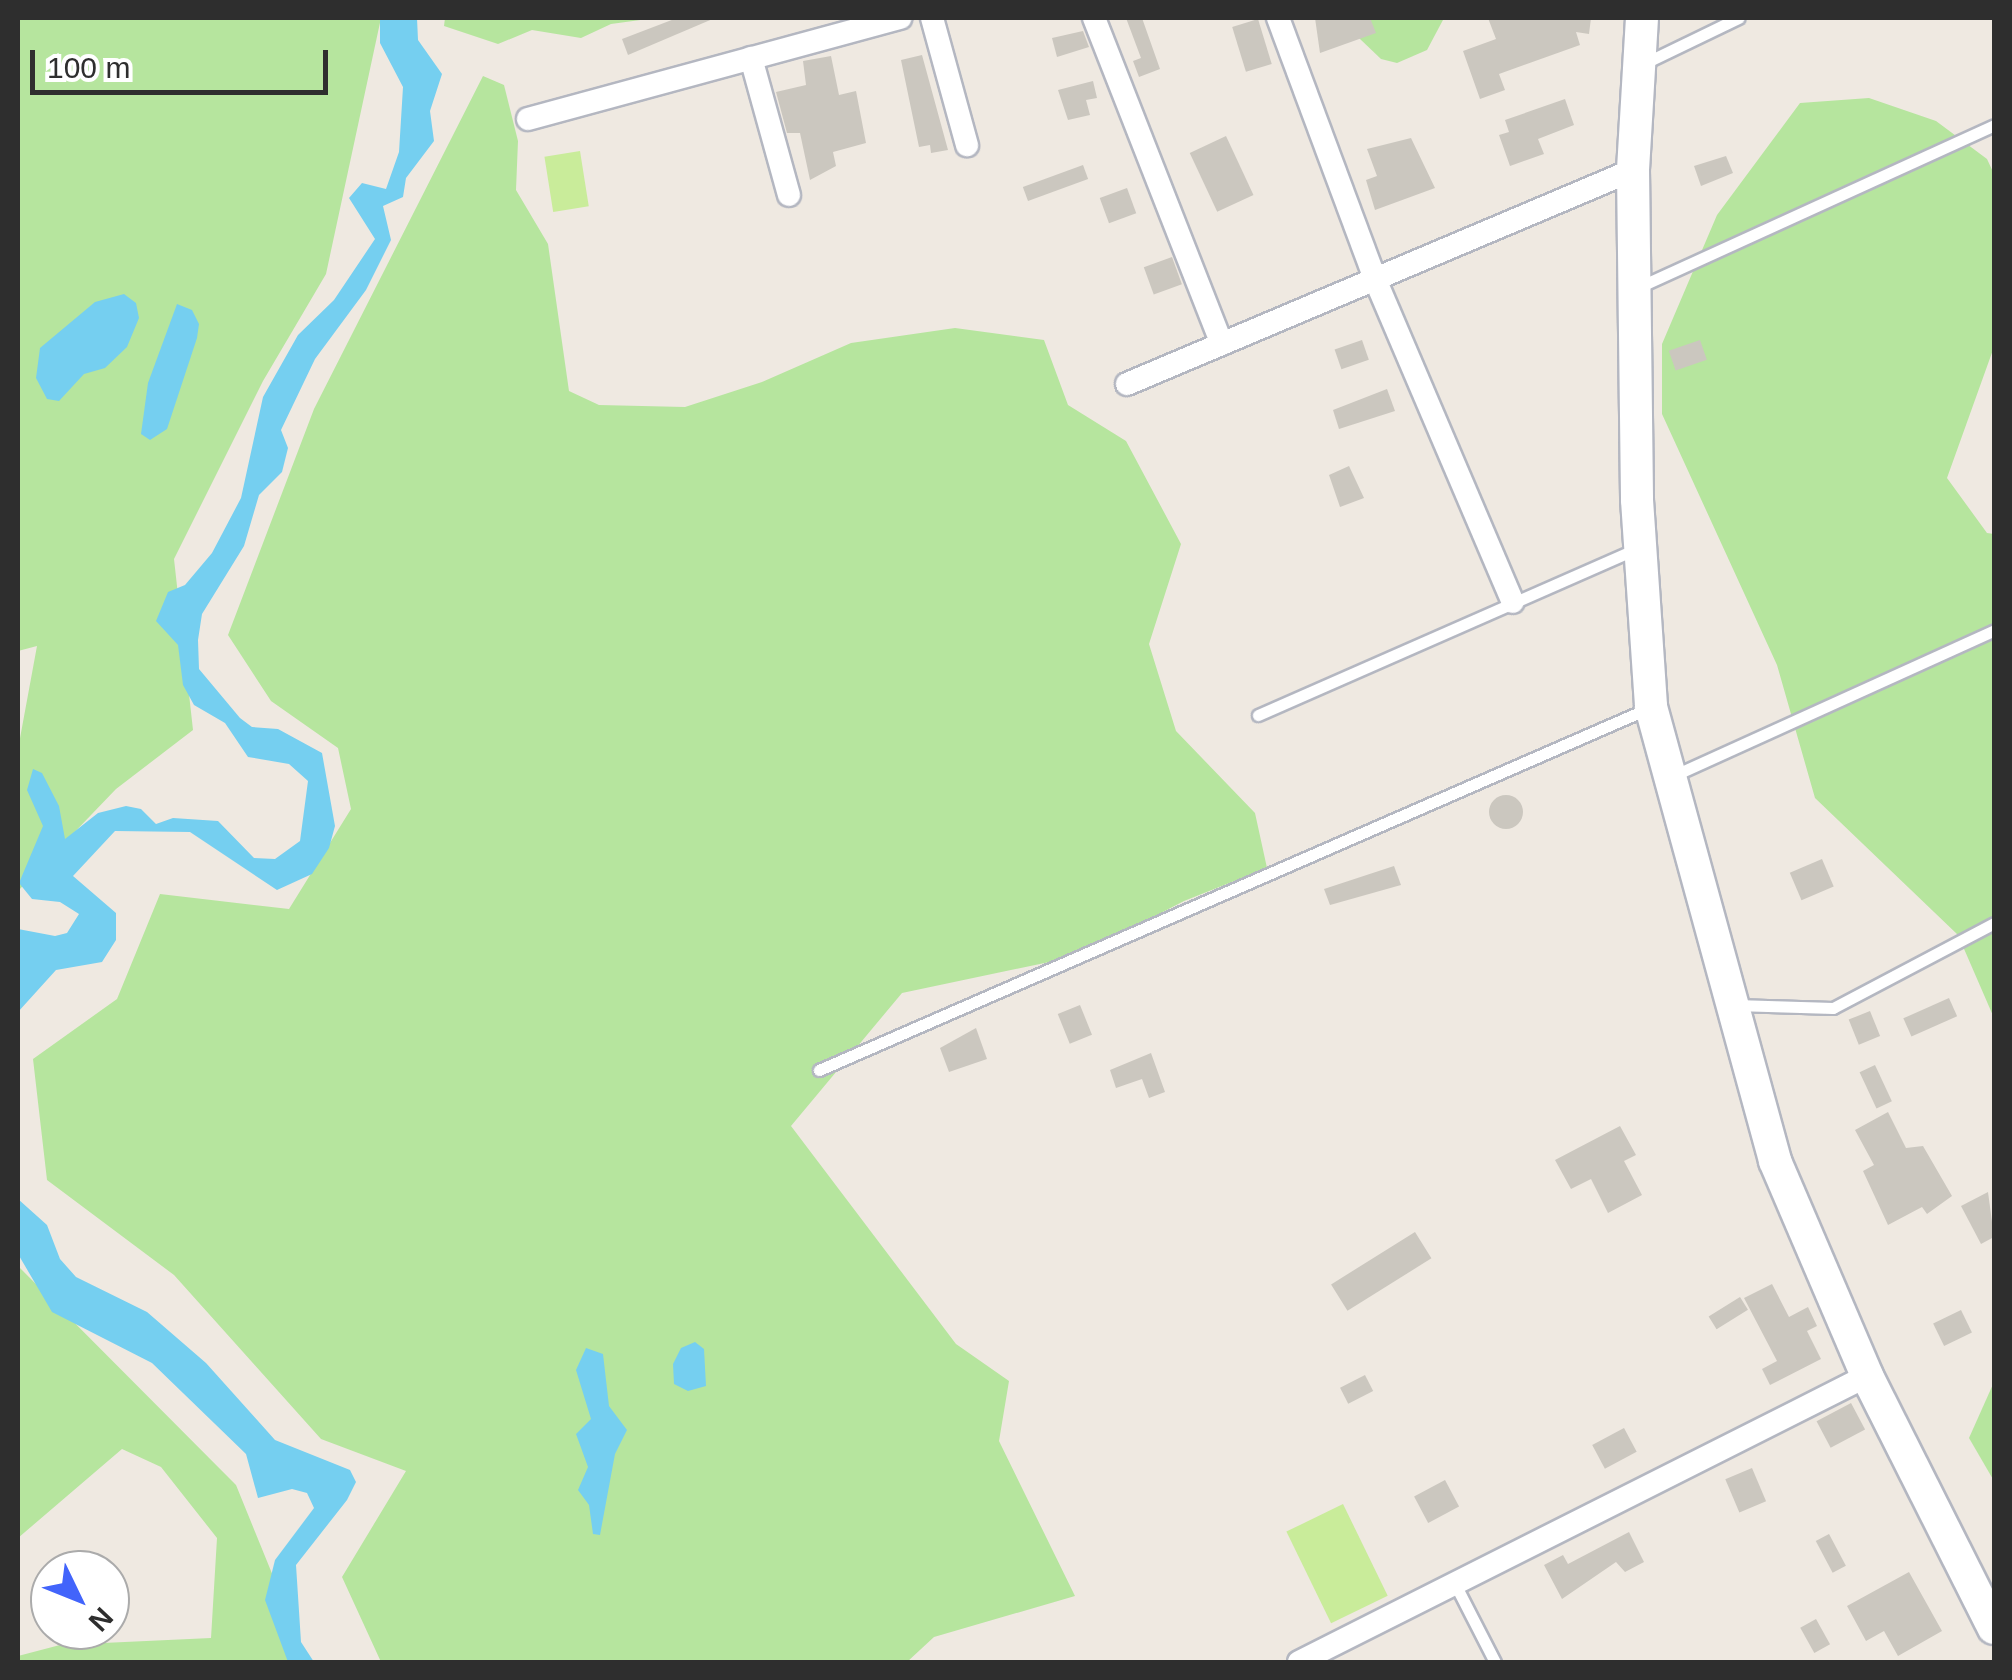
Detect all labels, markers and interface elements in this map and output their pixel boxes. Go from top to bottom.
scale bar [35,30,332,92]
text: 100 m [47,51,130,84]
north arrow [30,1550,130,1650]
text: N [83,1601,119,1637]

